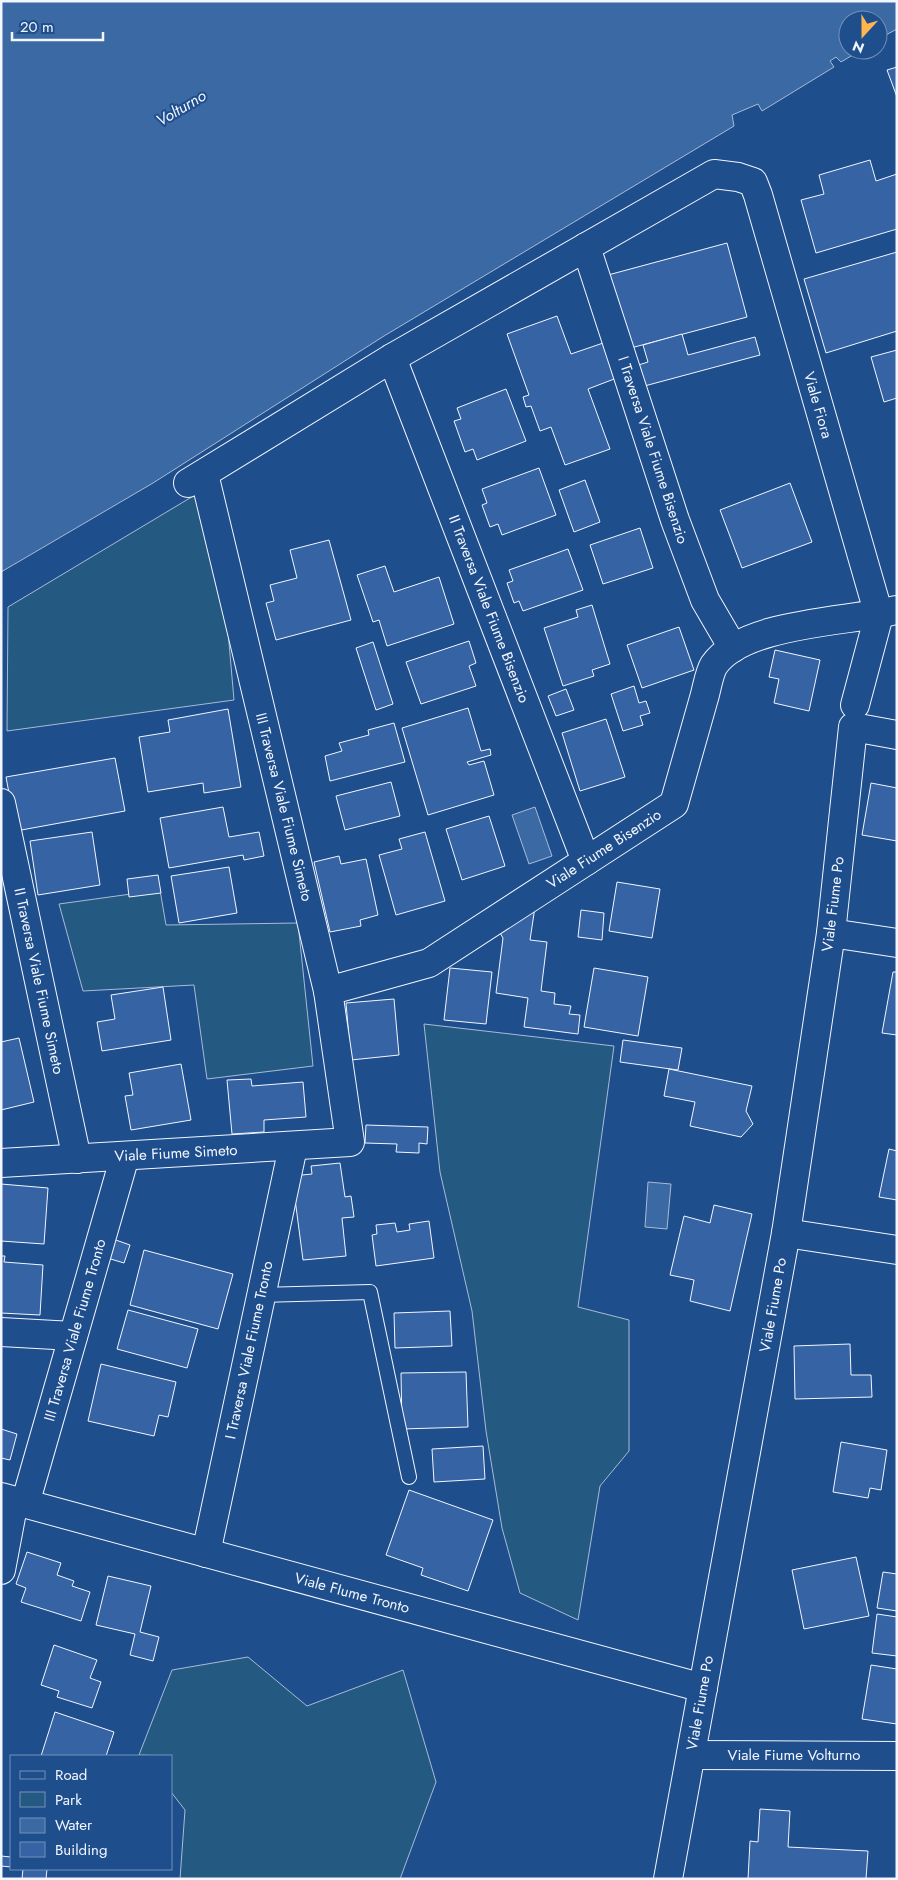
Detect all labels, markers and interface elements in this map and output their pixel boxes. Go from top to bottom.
scale bar [12,10,104,42]
north arrow [838,10,888,60]
text: 20 m [20,16,54,38]
text: N [850,36,867,58]
water label: Volturno [152,84,211,132]
street label: I Traversa Viale Fiume Bisenzio [612,353,694,547]
street label: Viale Fiora [798,369,838,441]
street label: II Traversa Viale Fiume Bisenzio [443,512,535,706]
street label: III Traversa Viale Fiume Simeto [250,710,318,904]
street label: Viale Fiume Bisenzio [542,804,666,894]
street label: Viale Fiume Po [816,855,850,953]
street label: II Traversa Viale Fiume Simeto [8,886,70,1076]
street label: Viale Fiume Simeto [114,1139,238,1167]
street label: III Traversa Viale Fiume Tronto [38,1236,112,1424]
street label: Viale Fiume Po [754,1256,792,1354]
street label: I Traversa Viale Fiume Tronto [219,1259,279,1441]
street label: Viale FIume Tronto [292,1567,412,1619]
street label: Viale Fiume Po [681,1654,719,1752]
street label: Viale Fiume Volturno [728,1744,860,1766]
legend [10,1755,172,1870]
text: Road [55,1764,87,1786]
text: Park [55,1789,82,1811]
text: Water [55,1814,93,1836]
text: Building [55,1839,107,1861]

